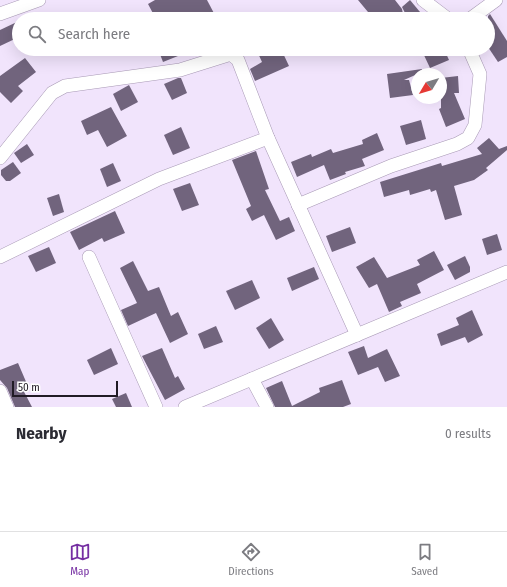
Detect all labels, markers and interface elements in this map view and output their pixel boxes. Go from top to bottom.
search box [12,12,495,56]
icon: search [26,23,48,45]
text: Search here [58,25,130,43]
north arrow [411,68,447,104]
scale bar [12,379,118,398]
text: 50 m [18,381,40,394]
text: Nearby [16,423,67,444]
text: 0 results [445,426,491,441]
tab: Map [69,541,91,578]
tab: Directions [228,541,274,578]
tab: Saved [411,541,438,578]

